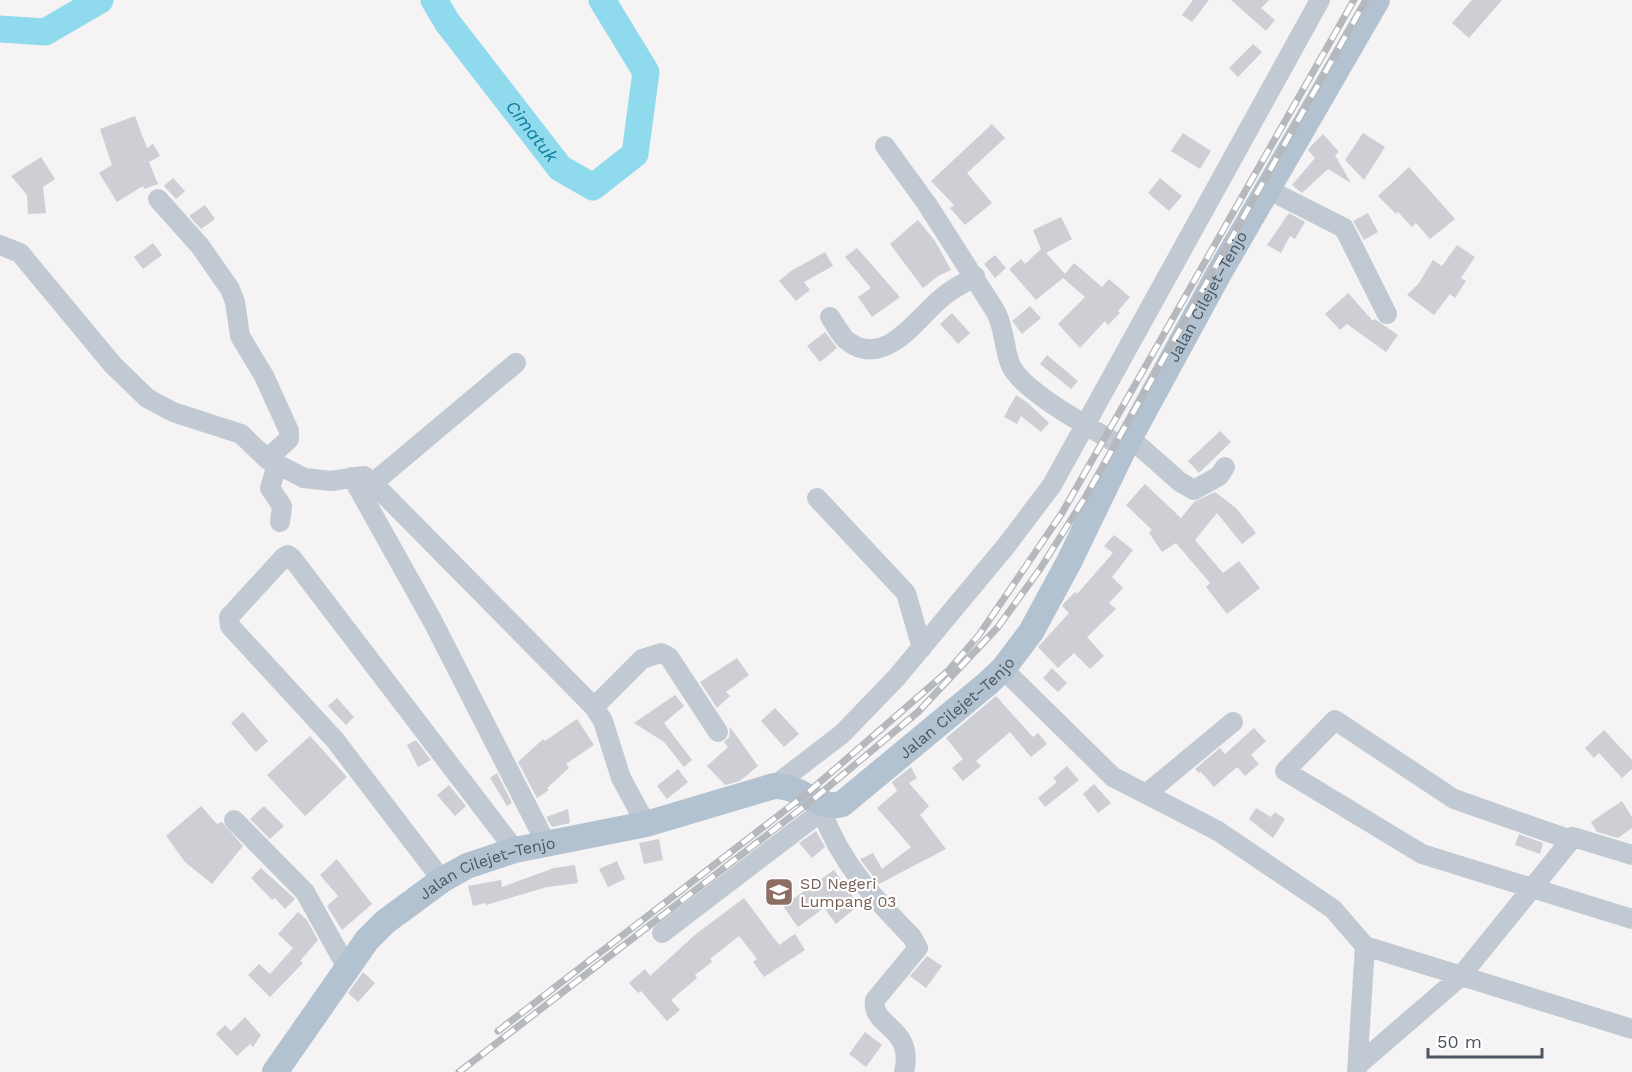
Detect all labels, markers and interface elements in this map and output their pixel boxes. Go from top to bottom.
water label: Cimatuk [502,96,563,167]
street label: Jalan Cilejet–Tenjo [1164,228,1251,365]
street label: Jalan Cilejet–Tenjo [895,653,1019,763]
street label: Jalan Cilejet–Tenjo [415,833,557,904]
place label: SD Negeri Lumpang 03 [800,874,896,911]
school or university icon: SD Negeri Lumpang 03 [763,876,795,908]
scale bar [1428,1021,1542,1059]
text: 50 m [1437,1031,1482,1052]

